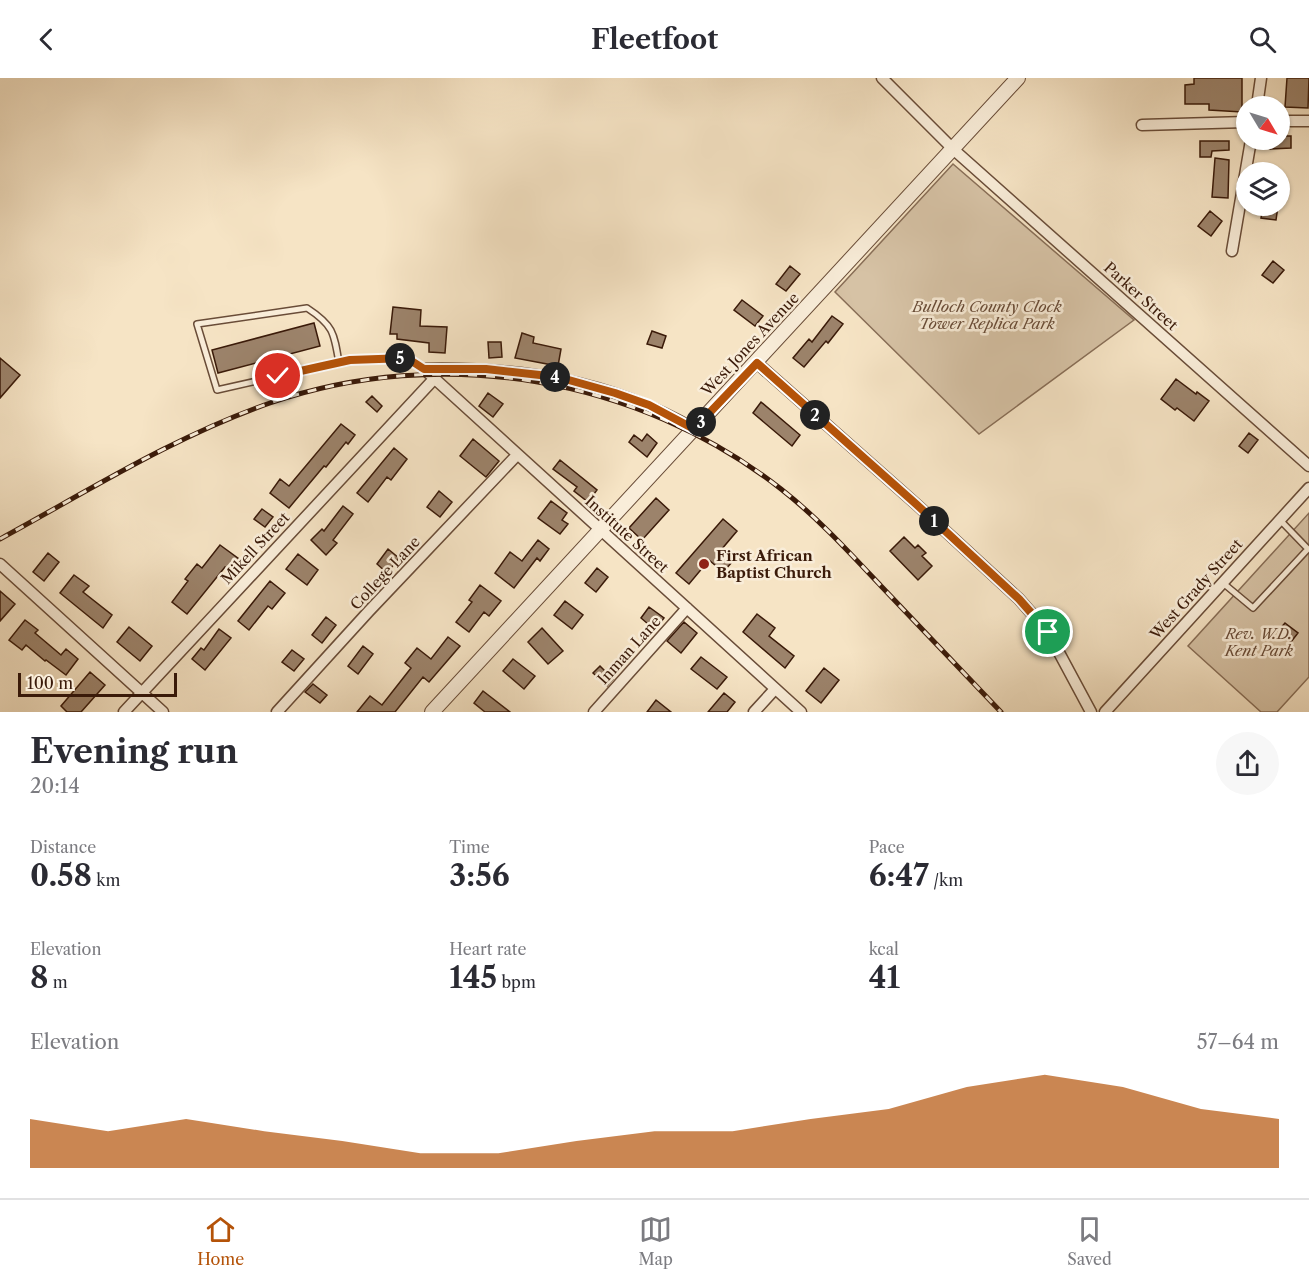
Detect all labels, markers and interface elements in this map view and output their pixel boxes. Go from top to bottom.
icon: back [30,23,63,56]
text: Fleetfoot [591,23,718,56]
icon: search [1246,23,1279,56]
north arrow [1236,96,1290,150]
map controls [1236,96,1290,216]
button: layers [1236,162,1290,216]
street label: Parker Street [1100,258,1182,335]
street label: West Jones Avenue [696,288,803,400]
park label: Bulloch County Clock Tower Replica Park [911,297,1062,333]
pin: 5 [385,343,415,373]
text: 5 [396,348,404,368]
pin [252,350,303,401]
icon: check [261,359,294,392]
pin: 4 [540,362,570,392]
text: 4 [550,367,560,387]
pin: 2 [800,400,830,430]
text: 2 [810,405,820,425]
pin: 3 [686,407,716,437]
text: 3 [696,412,706,432]
street label: Institute Street [581,491,673,577]
pin: 1 [919,506,949,536]
street label: Mikell Street [217,508,294,588]
text: 1 [930,511,938,531]
street label: College Lane [346,532,424,614]
street label: West Grady Street [1145,534,1247,644]
place label: First African Baptist Church [716,546,833,582]
marker: First African Baptist Church [697,557,711,571]
pin [1022,606,1073,657]
street label: Inman Lane [593,612,665,688]
icon: arrive [1031,615,1064,648]
park label: Rev. W.D. Kent Park [1224,624,1293,660]
scale bar [18,670,177,698]
text: 100 m [27,673,73,693]
text: Evening run [30,731,238,772]
button: share [1216,732,1279,795]
text: 20:14 [30,774,80,798]
text: Distance [30,837,96,857]
text: Time [449,837,490,857]
text: Pace [869,837,905,857]
text: 0.58 [30,857,92,894]
text: 3:56 [449,857,510,894]
text: 6:47 [869,857,929,894]
text: km [92,870,121,890]
text: /km [929,870,963,890]
text: Elevation [30,939,101,959]
text: Heart rate [449,939,526,959]
text: kcal [869,939,899,959]
text: 8 [30,959,48,996]
text: 145 [449,959,497,996]
text: 41 [869,959,900,996]
text: m [48,972,68,992]
text: bpm [497,972,536,992]
text: Elevation [30,1030,119,1054]
text: 57–64 m [1197,1030,1279,1054]
tab: Home [197,1213,244,1269]
tab: Map [639,1213,673,1269]
tab: Saved [1067,1213,1112,1269]

